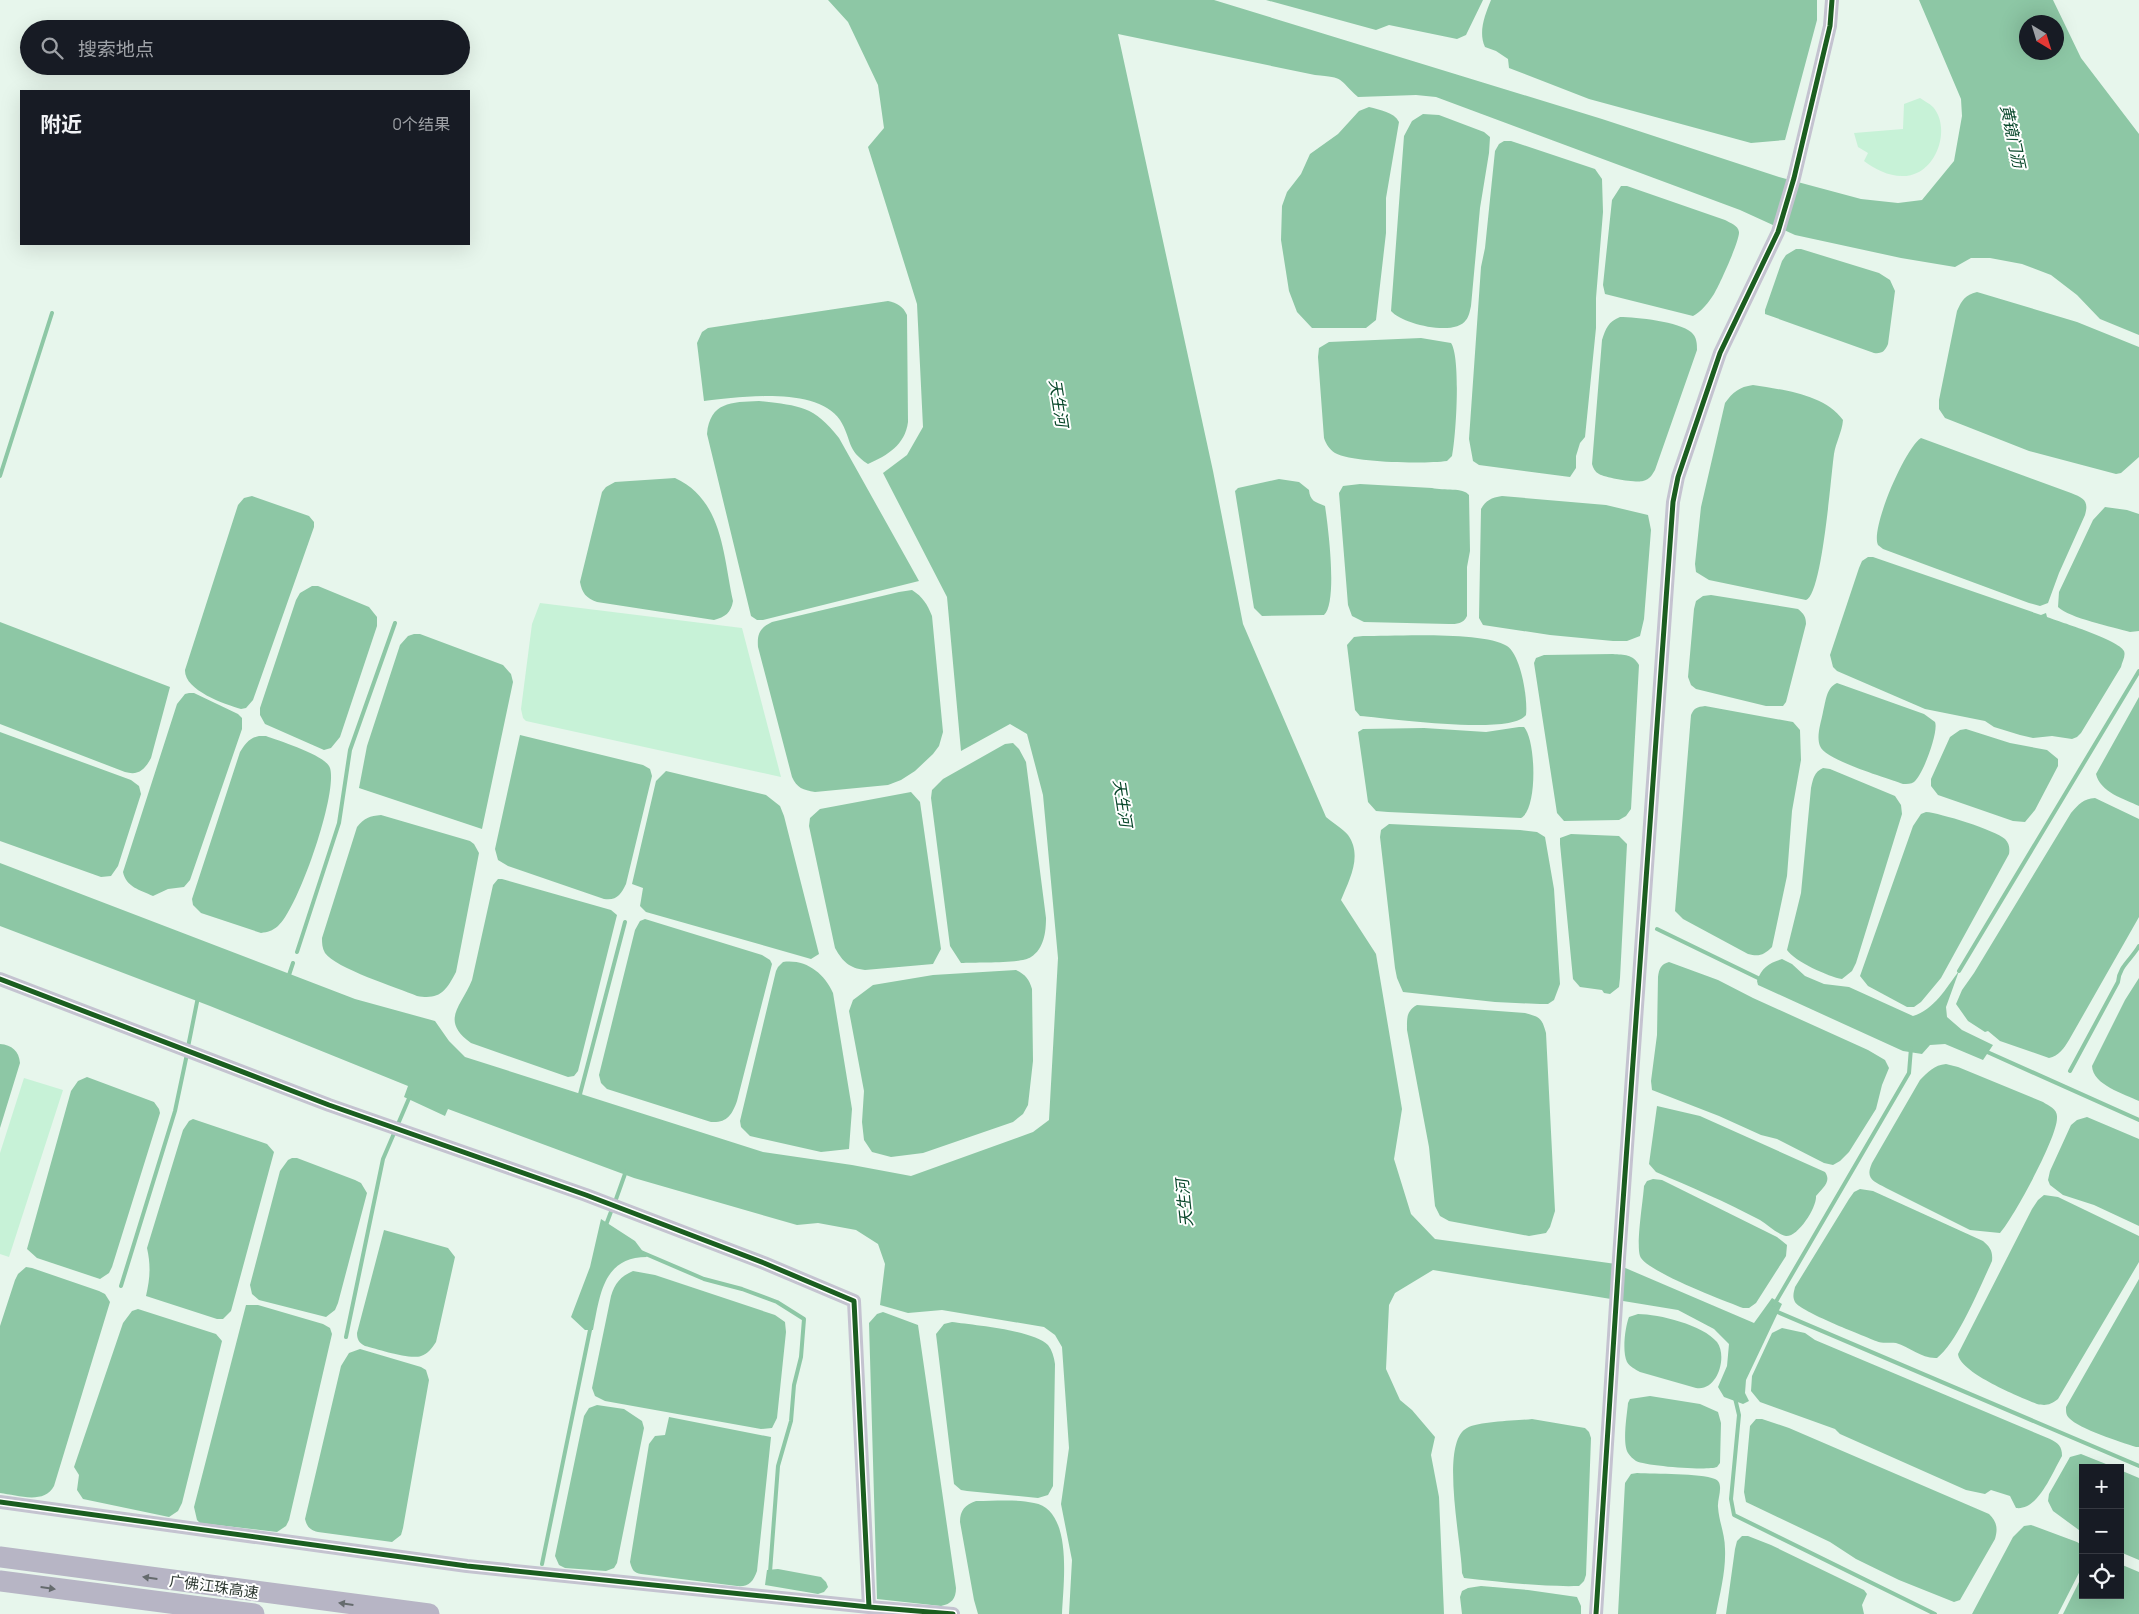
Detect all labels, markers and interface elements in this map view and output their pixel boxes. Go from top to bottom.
north arrow [2019,15,2064,60]
search box [20,20,470,75]
icon: search [38,34,66,62]
text: 搜索地点 [78,36,154,62]
water label: 黄镜门沥 [1996,102,2031,173]
text: 附近 [40,110,82,138]
text: 0个结果 [392,113,450,135]
water label: 天生河 [1044,378,1074,431]
water label: 天生河 [1108,778,1138,831]
water label: 天生河 [1170,1175,1197,1228]
map controls [2079,1464,2124,1599]
button: + [2079,1464,2124,1509]
button: − [2079,1509,2124,1554]
button: locate [2079,1554,2124,1599]
street label: 广佛江珠高速 [168,1570,260,1603]
one-way arrow [142,1574,158,1582]
one-way arrow [41,1585,57,1593]
one-way arrow [338,1600,354,1608]

